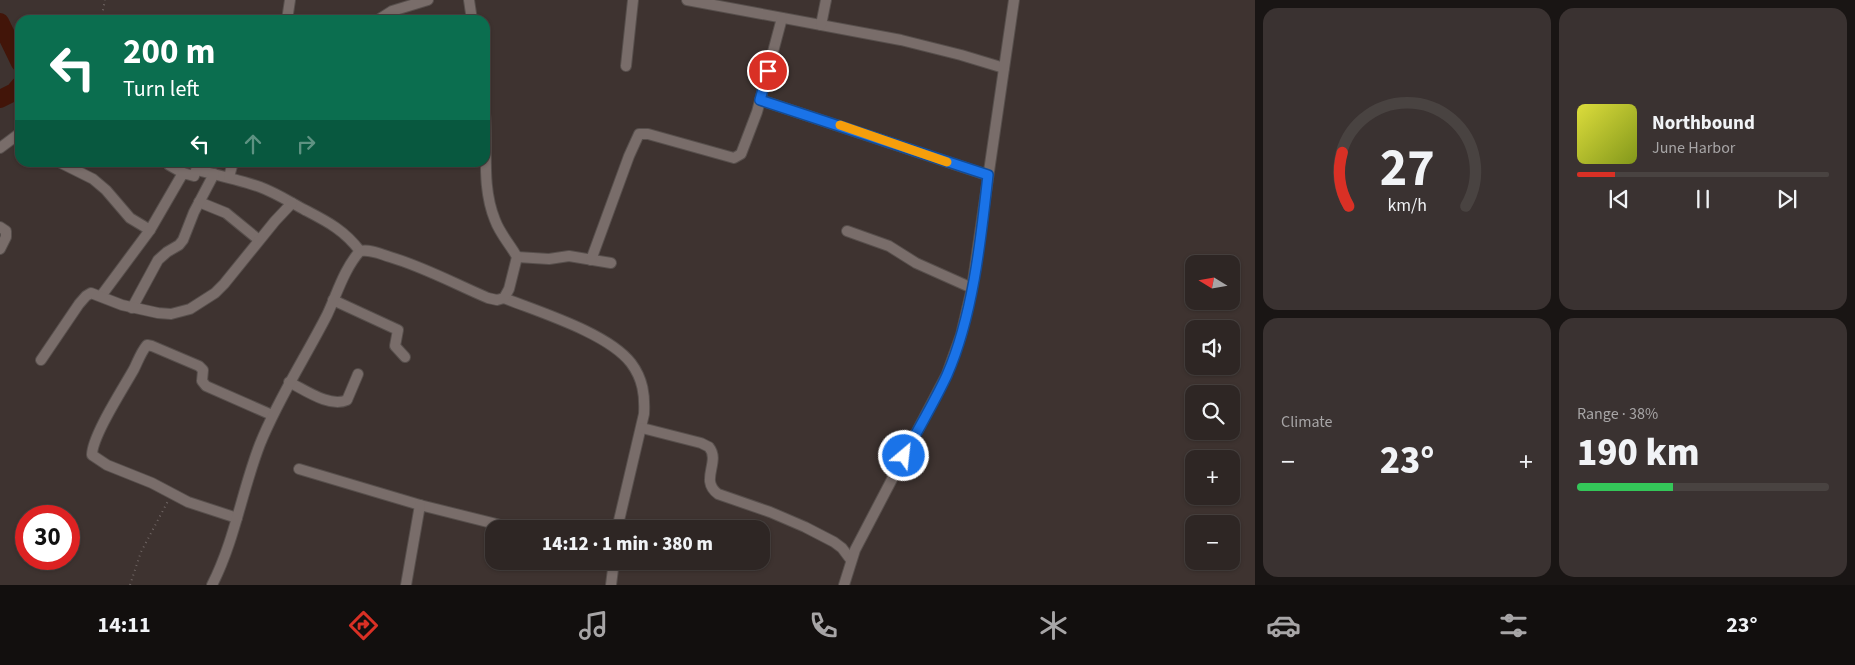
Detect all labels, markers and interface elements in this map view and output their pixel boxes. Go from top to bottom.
text: 200 m [123,27,215,77]
icon: left [40,35,105,100]
pin [747,50,789,92]
icon: arrive [754,57,782,85]
text: Turn left [123,73,199,105]
text: Northbound [1652,110,1755,137]
icon: left [186,130,214,158]
icon: ahead [239,130,267,158]
icon: right [292,130,320,158]
text: 27 [1380,132,1434,206]
text: June Harbor [1652,137,1735,159]
icon: previous [1605,185,1633,213]
icon: pause [1689,185,1717,213]
icon: next [1773,185,1801,213]
text: km/h [1387,193,1427,218]
north arrow [1185,255,1240,310]
map controls [1185,255,1240,570]
button: sound [1185,320,1240,375]
button: search [1185,385,1240,440]
text: Range · 38% [1577,403,1658,425]
text: Climate [1281,411,1332,433]
text: 190 km [1577,426,1699,480]
position arrow [877,429,929,481]
text: 23° [1380,434,1434,488]
text: − [1281,442,1295,482]
text: + [1519,442,1533,482]
button: + [1185,450,1240,505]
speed limit sign: 30 [15,505,80,570]
button: − [1185,515,1240,570]
text: 14:12 · 1 min · 380 m [542,531,713,558]
icon: directions [346,608,381,643]
icon: music [576,608,611,643]
icon: phone [806,608,841,643]
icon: climate [1036,608,1071,643]
icon: car [1266,608,1301,643]
icon: filters [1496,608,1531,643]
text: 14:11 [98,609,151,641]
text: 23° [1726,609,1757,641]

